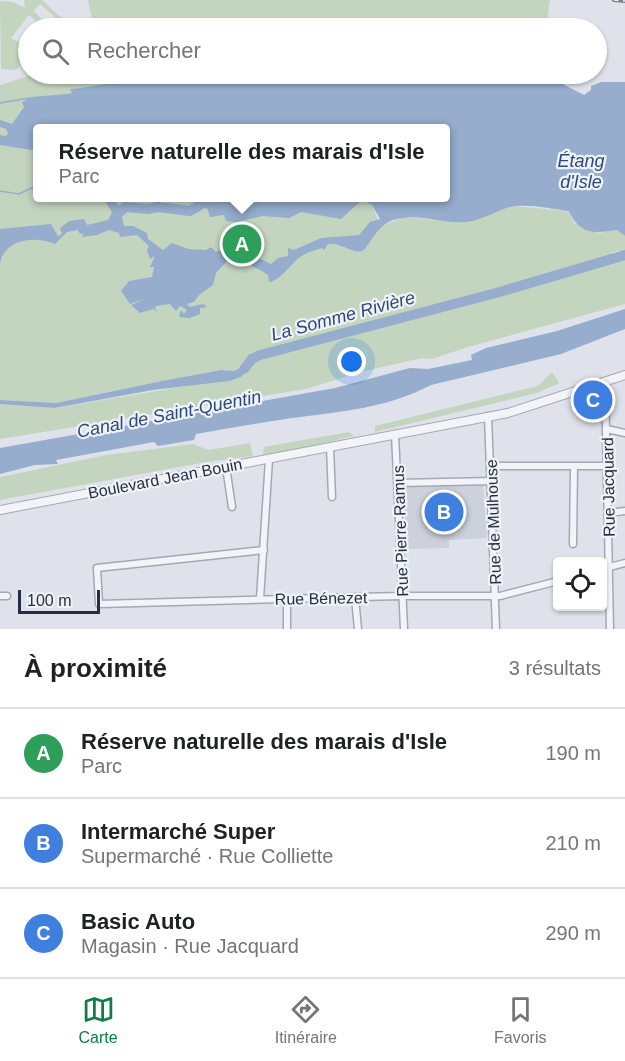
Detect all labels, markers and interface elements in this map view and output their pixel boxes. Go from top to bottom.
search box [18,18,607,84]
icon: search [39,35,72,68]
text: Rechercher [87,38,201,63]
popup [33,124,450,202]
text: Réserve naturelle des marais d'Isle [59,139,425,164]
water label: Étang d'Isle [557,151,605,192]
text: Parc [59,165,100,187]
pin: A [222,222,262,266]
water label: La Somme Rivière [269,287,417,345]
your location [337,347,366,376]
pin: C [574,378,612,422]
water label: Canal de Saint-Quentin [75,386,263,442]
street label: Rue Jacquard [599,437,618,537]
street label: Boulevard Jean Bouin [87,455,244,502]
street label: Rue de Mulhouse [483,459,504,585]
street label: Rue Pierre Ramus [390,465,411,597]
pin: B [424,490,464,534]
map controls [553,557,607,611]
button: locate [553,557,607,611]
scale bar [18,587,100,614]
street label: Rue Bénezet [275,589,368,608]
text: 100 m [27,592,71,609]
text: À proximité [24,653,167,683]
text: 3 résultats [509,657,601,679]
text: Réserve naturelle des marais d'Isle [81,729,447,754]
text: A [36,742,51,764]
text: 190 m [545,742,601,764]
text: Parc [81,755,122,777]
text: Intermarché Super [81,819,275,844]
text: B [36,832,51,854]
text: 210 m [545,832,601,854]
text: Supermarché · Rue Colliette [81,845,333,867]
text: Basic Auto [81,909,195,934]
text: C [36,922,51,944]
text: 290 m [545,922,601,944]
text: Magasin · Rue Jacquard [81,935,299,957]
tab: Carte [79,993,118,1047]
tab: Itinéraire [275,993,337,1047]
tab: Favoris [494,993,546,1047]

